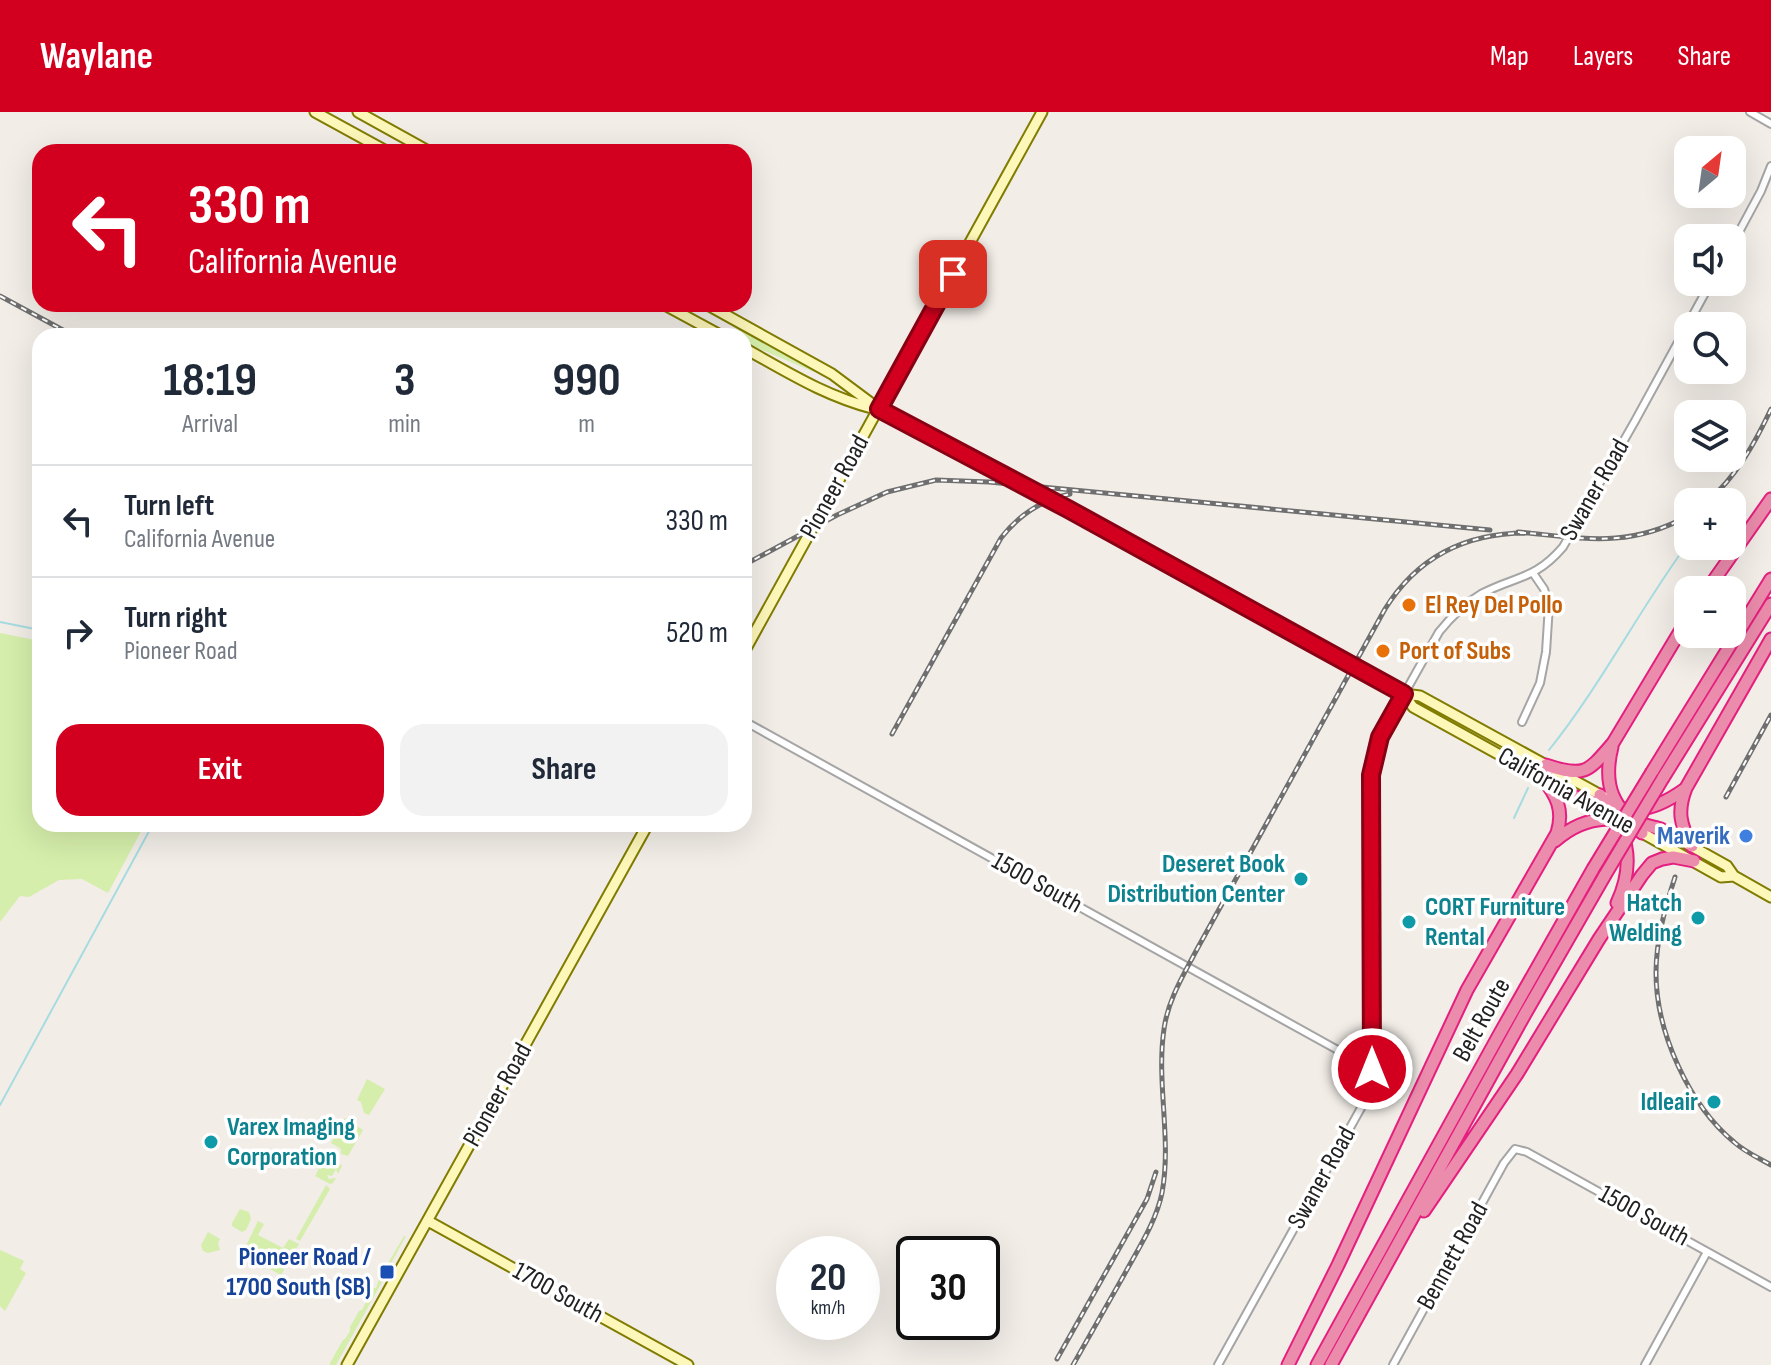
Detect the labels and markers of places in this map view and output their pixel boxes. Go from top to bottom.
pin [919,240,987,308]
place label: El Rey Del Pollo [1425,590,1563,621]
marker: El Rey Del Pollo [1400,596,1418,614]
place label: Port of Subs [1399,636,1511,667]
marker: Port of Subs [1374,642,1392,660]
place label: Maverik [1657,821,1730,852]
marker: Maverik [1737,827,1755,845]
place label: Deseret Book Distribution Center [1107,849,1285,910]
marker: Deseret Book Distribution Center [1292,870,1310,888]
place label: Hatch Welding [1609,888,1682,949]
place label: CORT Furniture Rental [1425,892,1565,953]
marker: Hatch Welding [1689,909,1707,927]
marker: CORT Furniture Rental [1400,913,1418,931]
place label: Idleair [1641,1087,1698,1118]
marker: Idleair [1705,1093,1723,1111]
place label: Varex Imaging Corporation [227,1112,355,1173]
marker: Varex Imaging Corporation [202,1133,220,1151]
place label: Pioneer Road / 1700 South (SB) [226,1242,371,1303]
marker: Pioneer Road / 1700 South (SB) [378,1263,396,1281]

